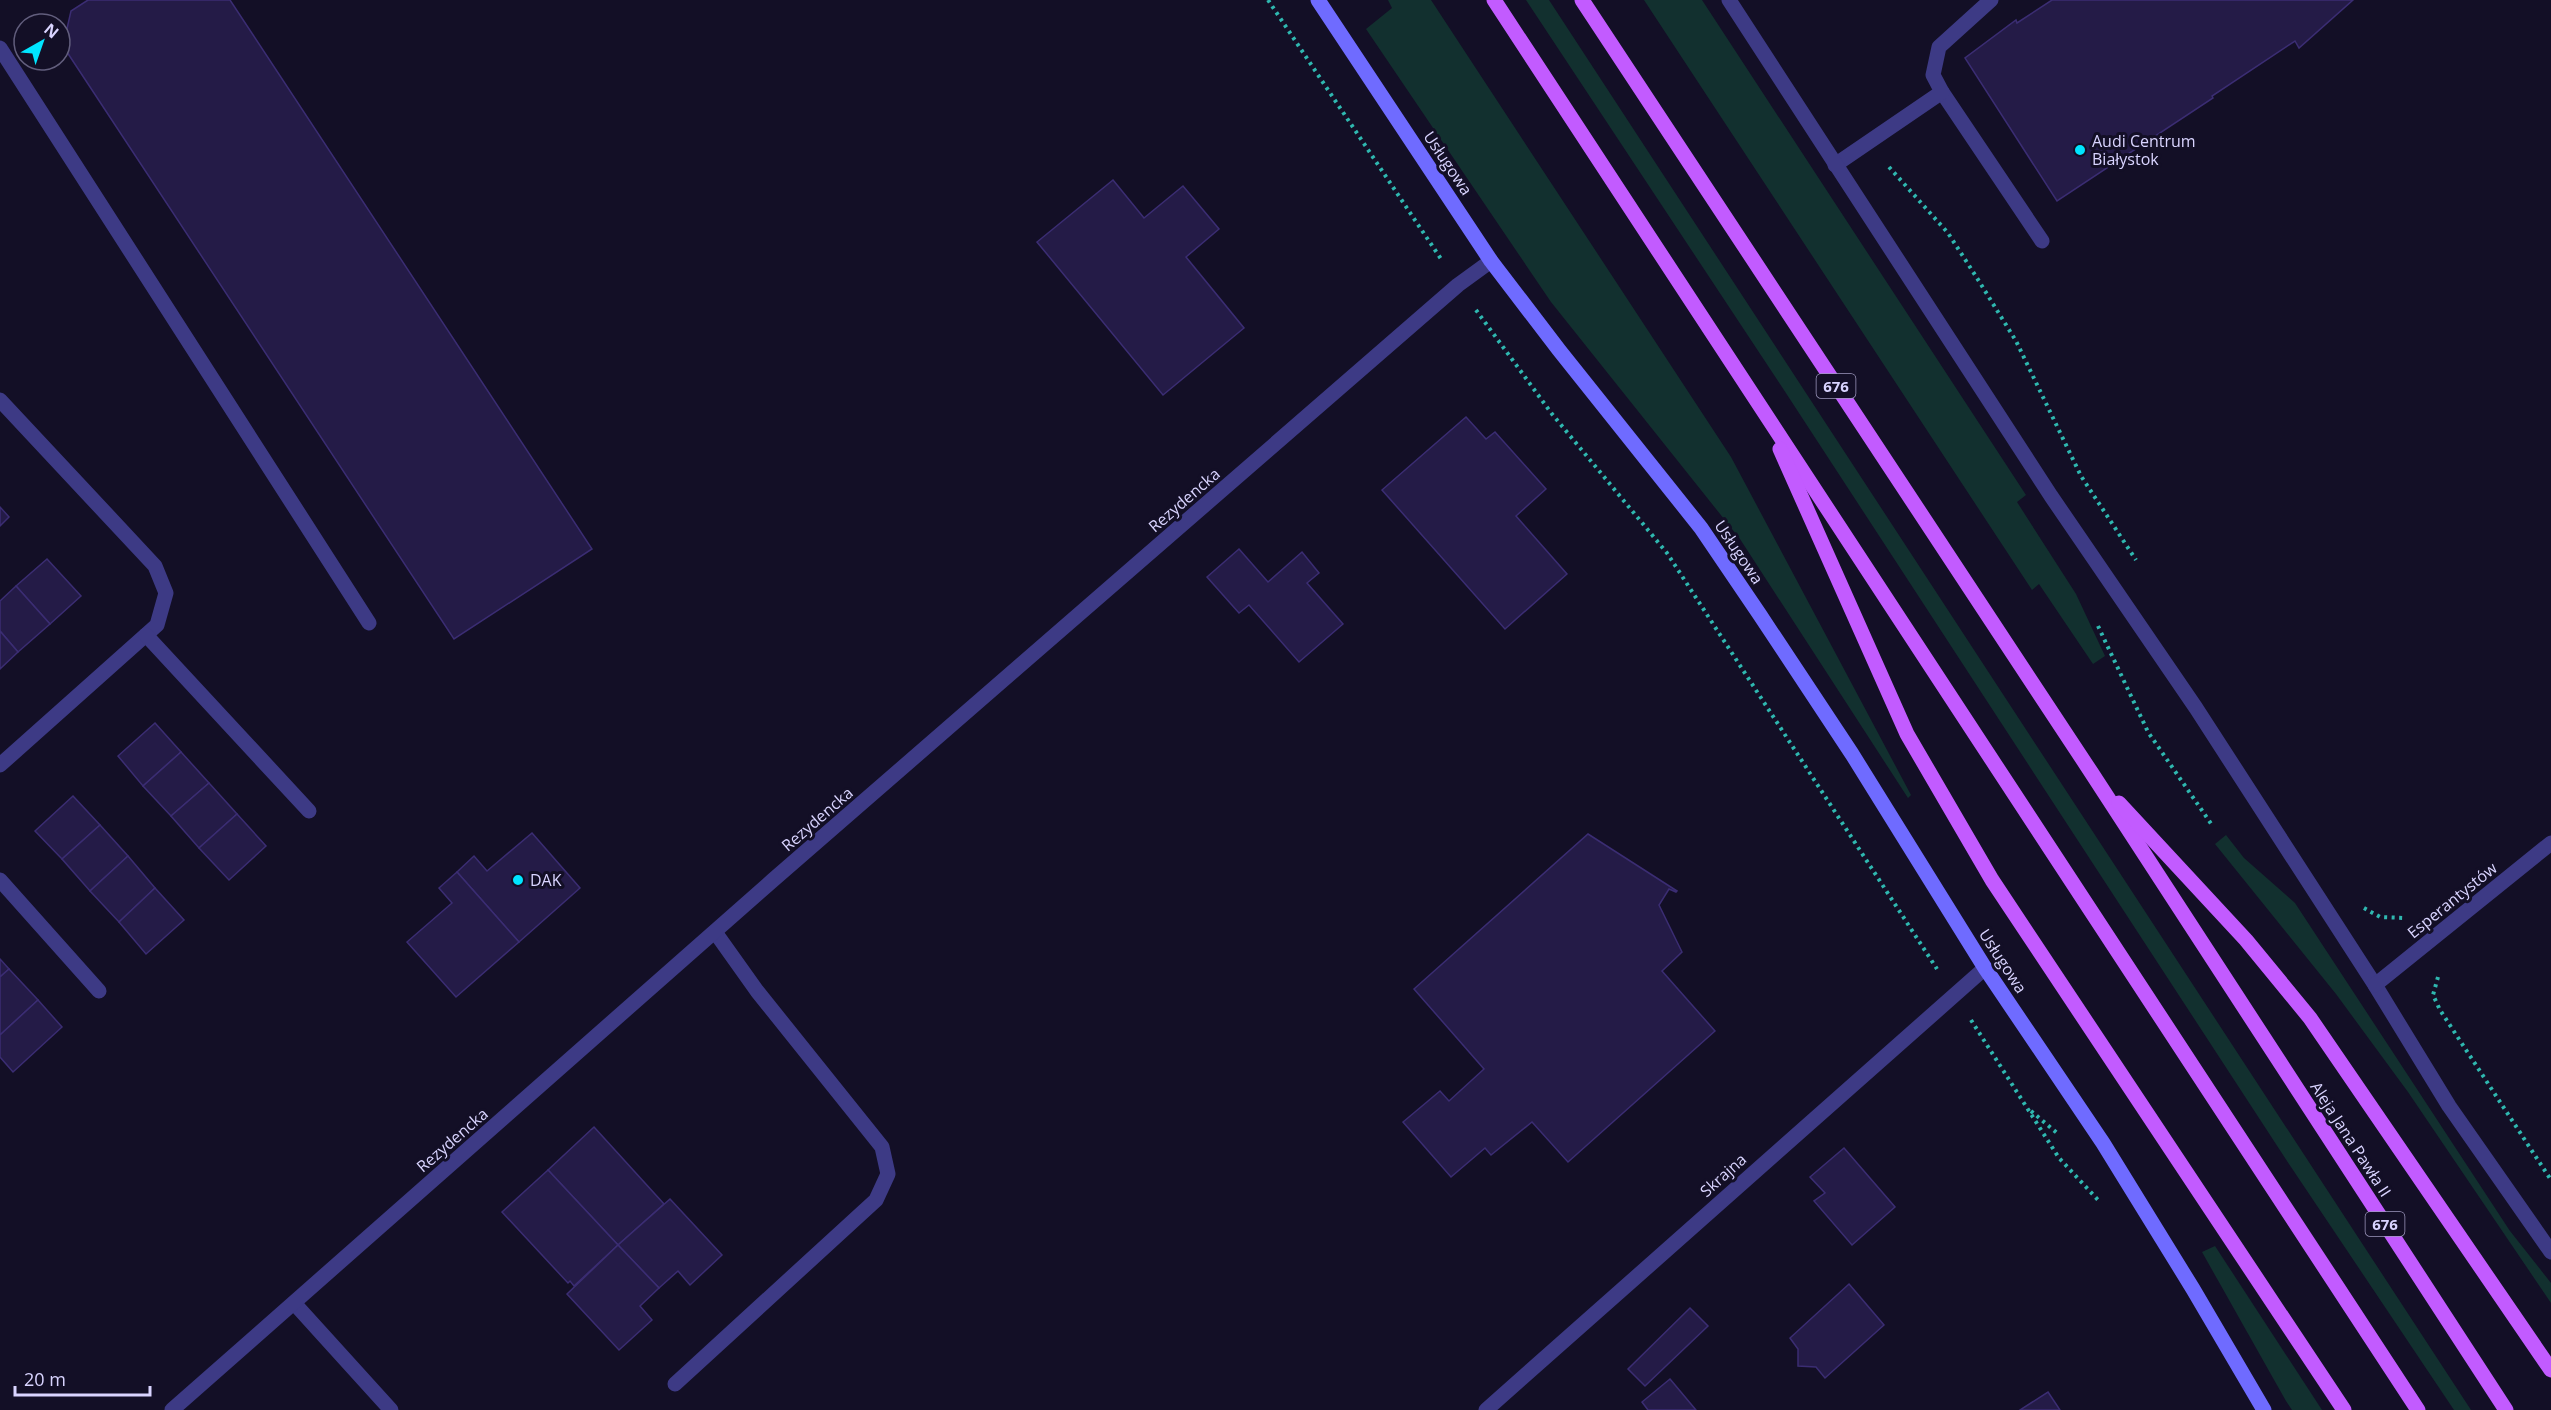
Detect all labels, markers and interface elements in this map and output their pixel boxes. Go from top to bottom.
north arrow [12,12,72,72]
text: N [40,18,64,43]
street label: Usługowa [1419,127,1477,199]
place label: Audi Centrum Białystok [2092,130,2196,170]
marker: Audi Centrum Białystok [2073,143,2087,157]
road number: 676 [1816,374,1856,398]
street label: Rezydencka [1144,463,1224,537]
street label: Usługowa [1710,516,1768,588]
street label: Rezydencka [777,782,857,856]
street label: Esperantystów [2402,857,2502,943]
place label: DAK [530,869,562,891]
marker: DAK [511,873,525,887]
street label: Usługowa [1974,925,2032,997]
street label: Aleja Jana Pawła II [2305,1077,2397,1201]
street label: Rezydencka [412,1103,492,1177]
street label: Skrajna [1695,1148,1751,1202]
road number: 676 [2366,1212,2404,1236]
scale bar [15,1359,150,1397]
text: 20 m [24,1367,66,1391]

